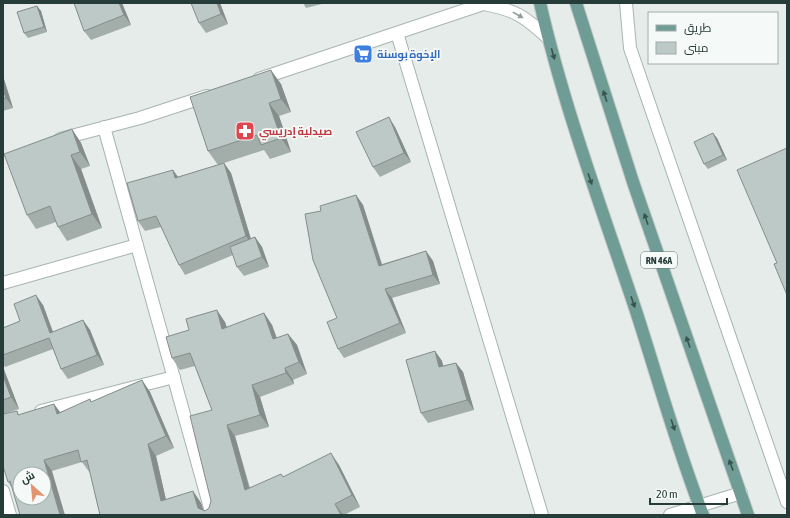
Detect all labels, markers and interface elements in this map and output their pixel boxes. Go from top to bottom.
one-way arrow [512,11,524,18]
legend [648,12,778,64]
text: طريق [684,21,712,35]
text: مبنى [684,41,709,55]
supermarket icon: الإخوة بوسنة [352,43,374,65]
place label: الإخوة بوسنة [377,48,440,62]
one-way arrow [550,49,556,61]
one-way arrow [602,89,608,101]
pharmacy icon: صيدلية إدريسي [234,120,256,142]
place label: صيدلية إدريسي [259,125,332,141]
one-way arrow [588,173,594,185]
one-way arrow [642,213,648,225]
road number: RN 46A [641,252,677,268]
one-way arrow [630,296,636,308]
one-way arrow [684,336,690,348]
one-way arrow [670,420,676,432]
one-way arrow [727,458,733,470]
north arrow [12,466,52,506]
text: ش [18,469,37,487]
scale bar [650,480,727,506]
text: 20 m [656,487,678,501]

